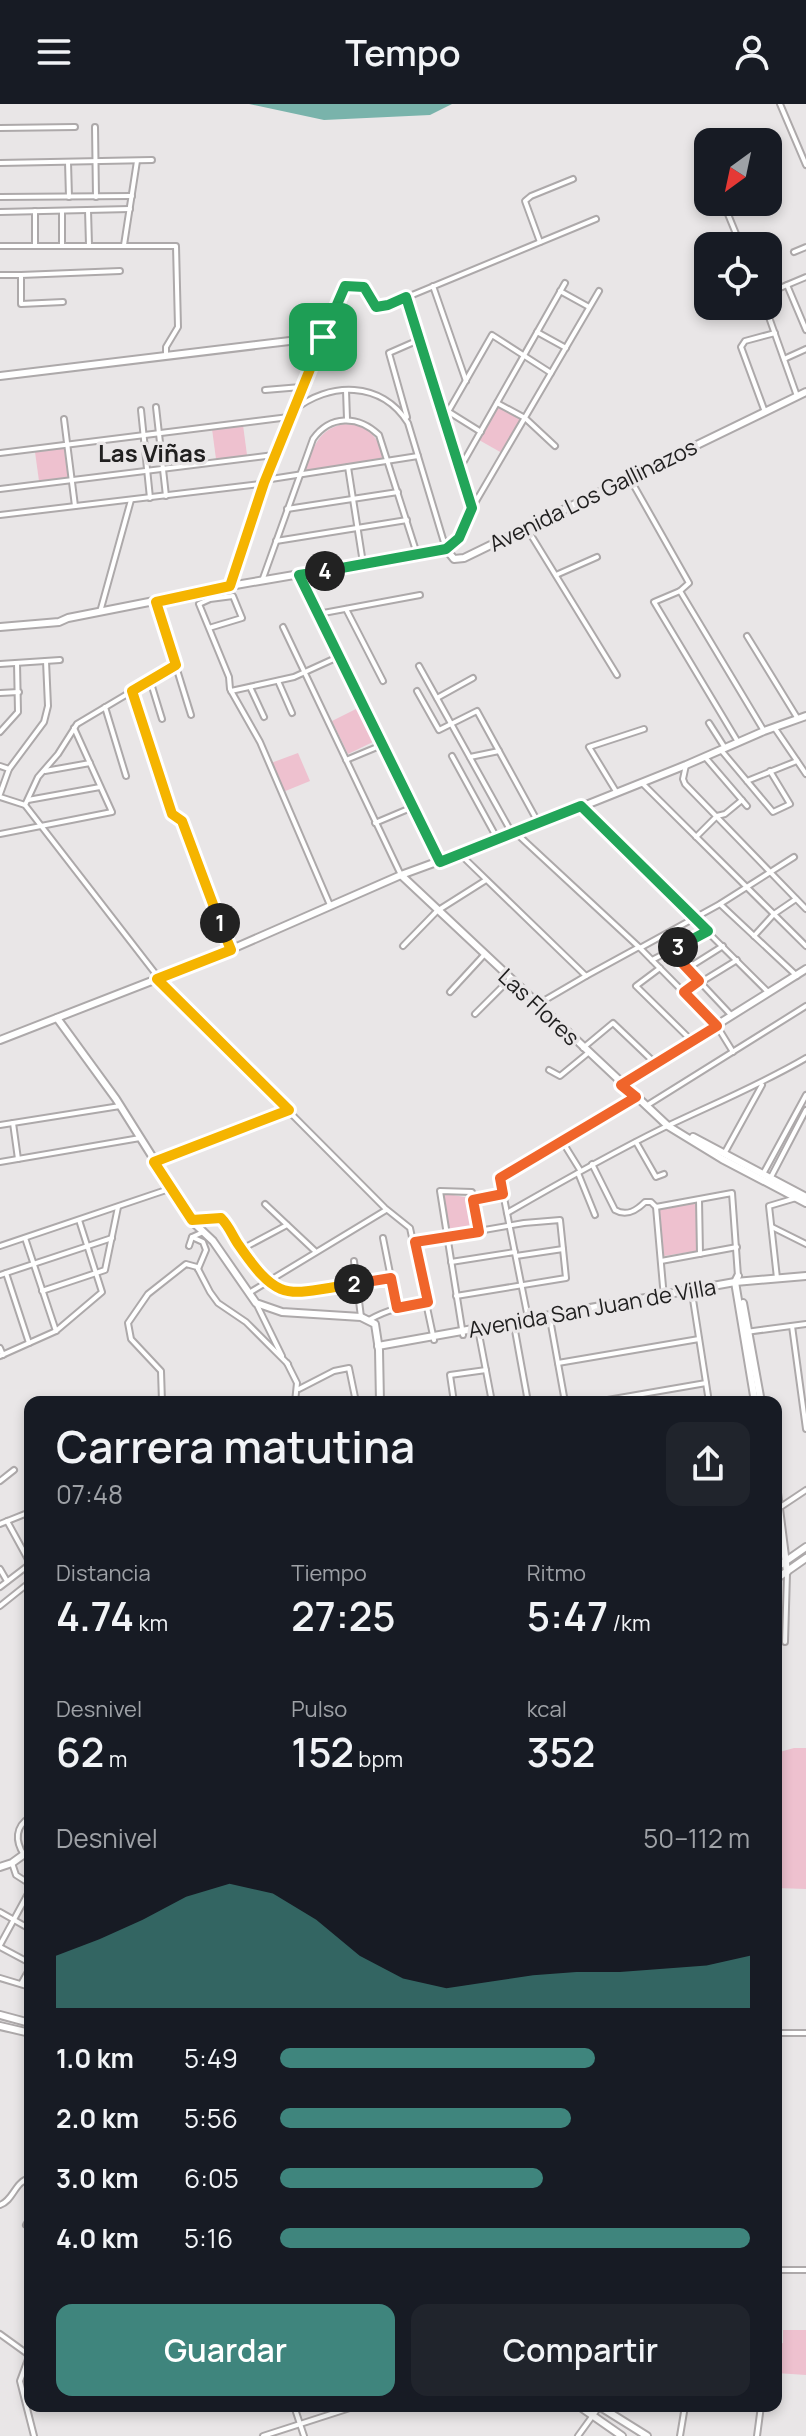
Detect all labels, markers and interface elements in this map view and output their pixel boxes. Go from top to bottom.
text: Tempo [345,28,461,77]
icon: menu [32,30,76,74]
icon: person [730,30,774,74]
north arrow [694,128,782,216]
map controls [694,128,782,320]
button: locate [694,232,782,320]
pin [289,303,357,371]
icon: arrive [301,315,345,359]
street label: Avenida Los Gallinazos [484,432,702,558]
district label: Las Viñas [98,436,206,469]
pin: 4 [305,551,345,591]
text: 4 [318,556,332,586]
pin: 1 [200,903,240,943]
text: 1 [215,908,225,938]
pin: 3 [658,927,698,967]
text: 3 [672,932,684,962]
street label: Las Flores [492,962,586,1052]
pin: 2 [334,1264,374,1304]
text: 2 [347,1269,361,1299]
street label: Avenida San Juan de Villa [466,1271,718,1345]
text: Carrera matutina [56,1416,415,1476]
button: share [666,1422,750,1506]
text: 07:48 [56,1476,123,1512]
text: Distancia [56,1558,151,1588]
text: Tiempo [291,1558,367,1588]
text: Ritmo [527,1558,586,1588]
text: 4.74 [56,1588,134,1643]
text: 27:25 [291,1588,396,1643]
text: 5:47 [527,1588,608,1643]
text: km [134,1608,168,1638]
text: /km [608,1608,651,1638]
text: Desnivel [56,1694,142,1724]
text: Pulso [291,1694,347,1724]
text: kcal [527,1694,567,1724]
text: 62 [56,1724,104,1779]
text: 152 [291,1724,354,1779]
text: 352 [527,1724,595,1779]
text: m [104,1744,127,1774]
text: bpm [354,1744,403,1774]
text: Desnivel [56,1820,158,1856]
text: 50–112 m [643,1820,750,1856]
text: 1.0 km [56,2040,134,2076]
text: 5:49 [184,2040,238,2076]
text: 2.0 km [56,2100,139,2136]
text: 5:56 [184,2100,238,2136]
text: 3.0 km [56,2160,139,2196]
text: 6:05 [184,2160,239,2196]
text: 4.0 km [56,2220,139,2256]
text: 5:16 [184,2220,233,2256]
button: Guardar [56,2304,395,2396]
button: Compartir [411,2304,750,2396]

